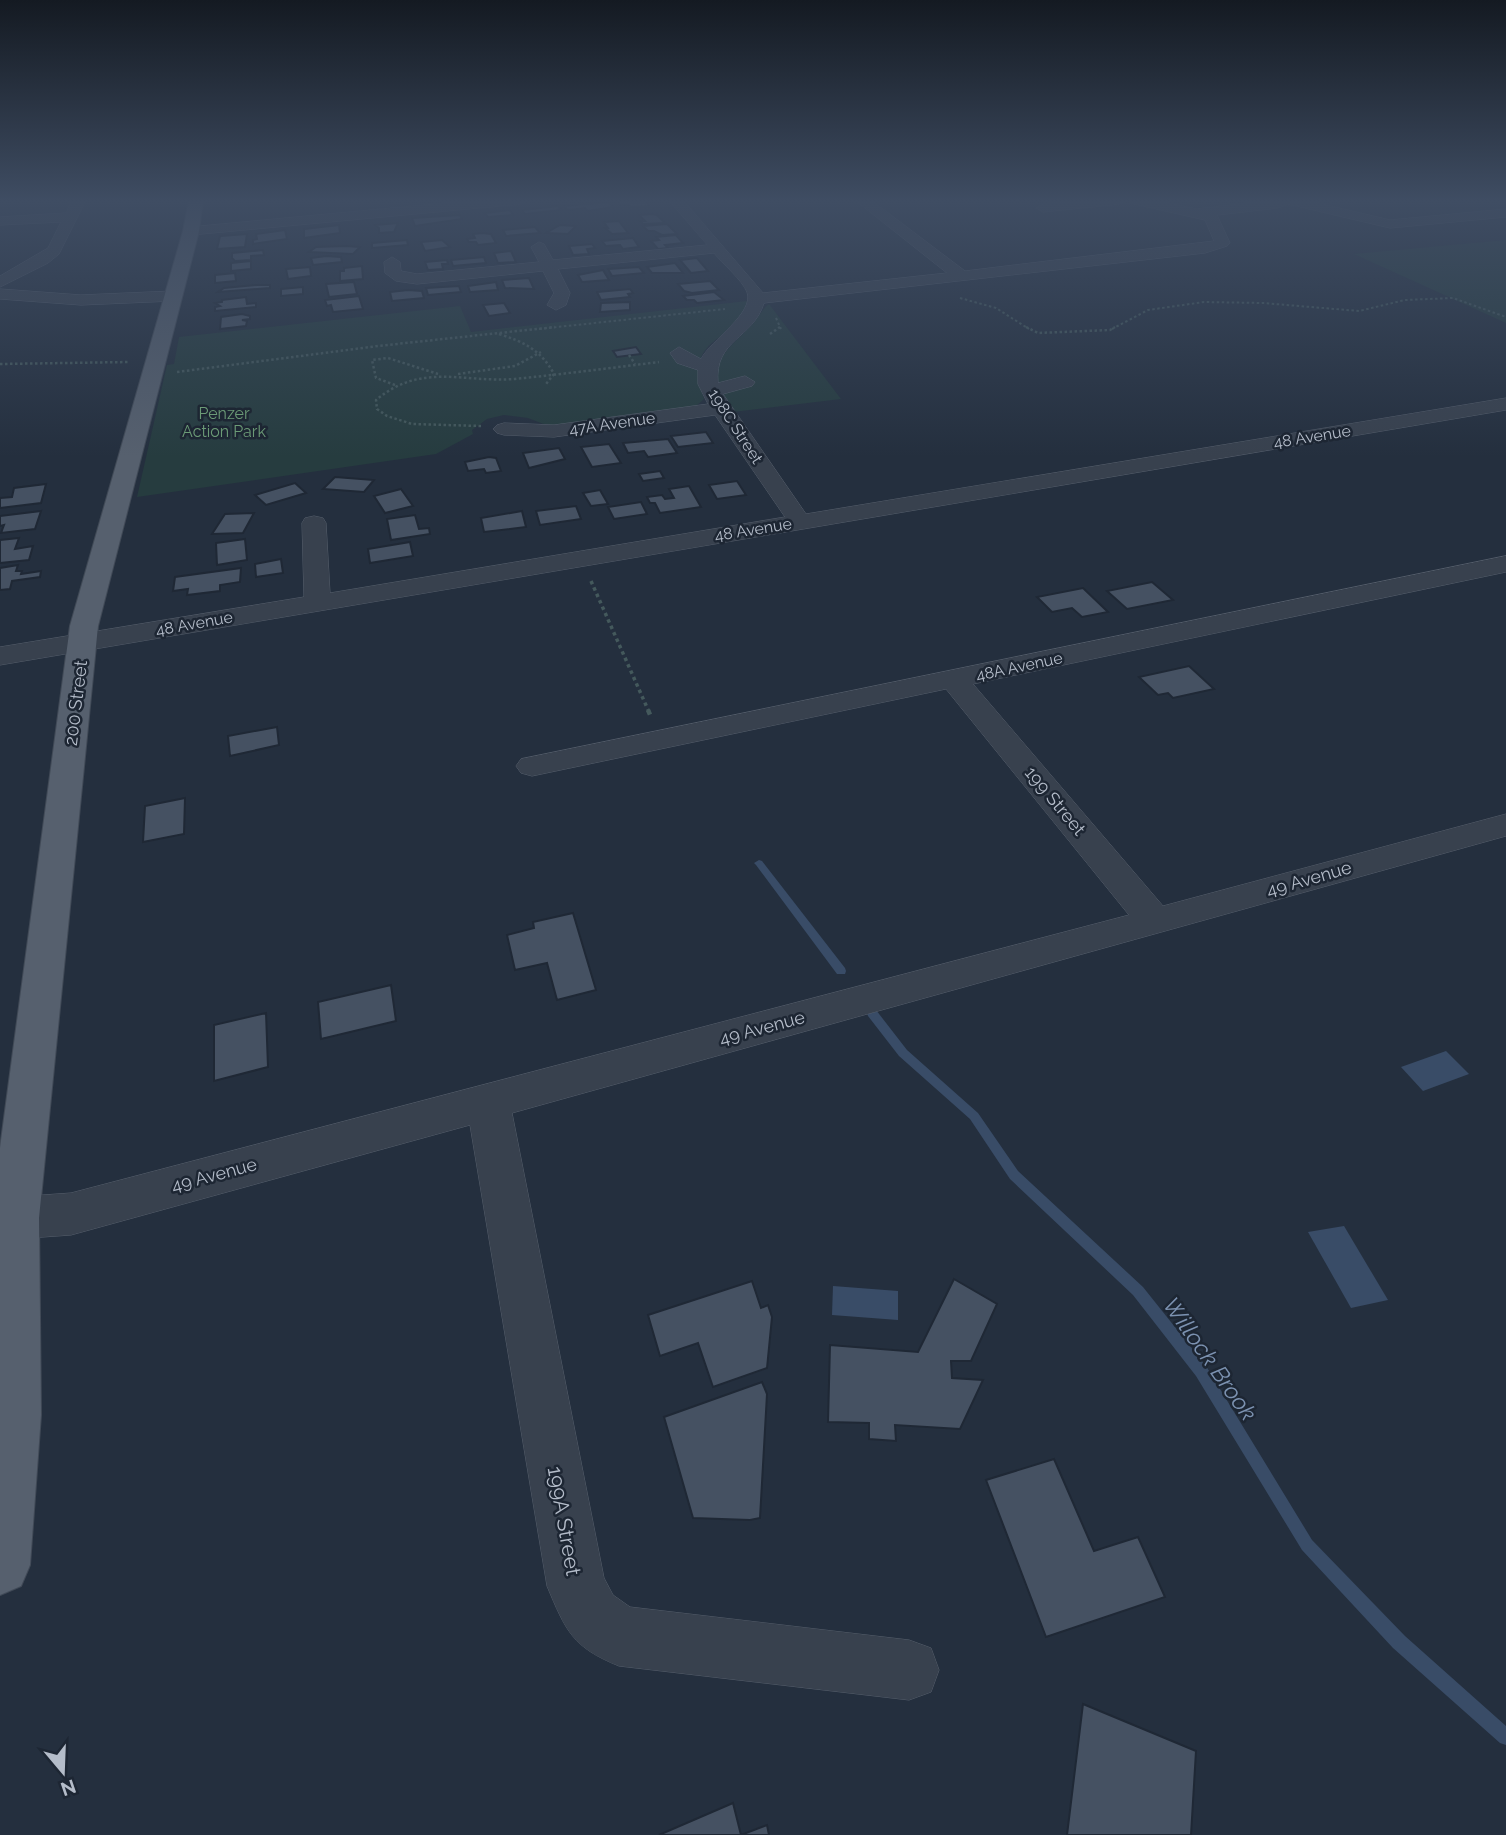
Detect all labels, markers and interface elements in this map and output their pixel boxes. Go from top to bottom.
street label: 198C Street [704,385,767,468]
park label: Penzer Action Park [182,404,266,441]
street label: 47A Avenue [568,408,656,439]
street label: 48 Avenue [1272,421,1352,452]
street label: 48 Avenue [713,514,793,545]
street label: 48 Avenue [154,607,234,640]
street label: 48A Avenue [974,648,1064,685]
street label: 200 Street [60,659,91,747]
street label: 199 Street [1021,762,1090,839]
street label: 49 Avenue [1264,856,1354,901]
street label: 49 Avenue [717,1006,807,1049]
street label: 49 Avenue [169,1153,259,1196]
water label: Willock Brook [1158,1292,1263,1426]
street label: 199A Street [543,1464,586,1578]
north arrow [28,1737,98,1807]
text: N [58,1775,79,1801]

